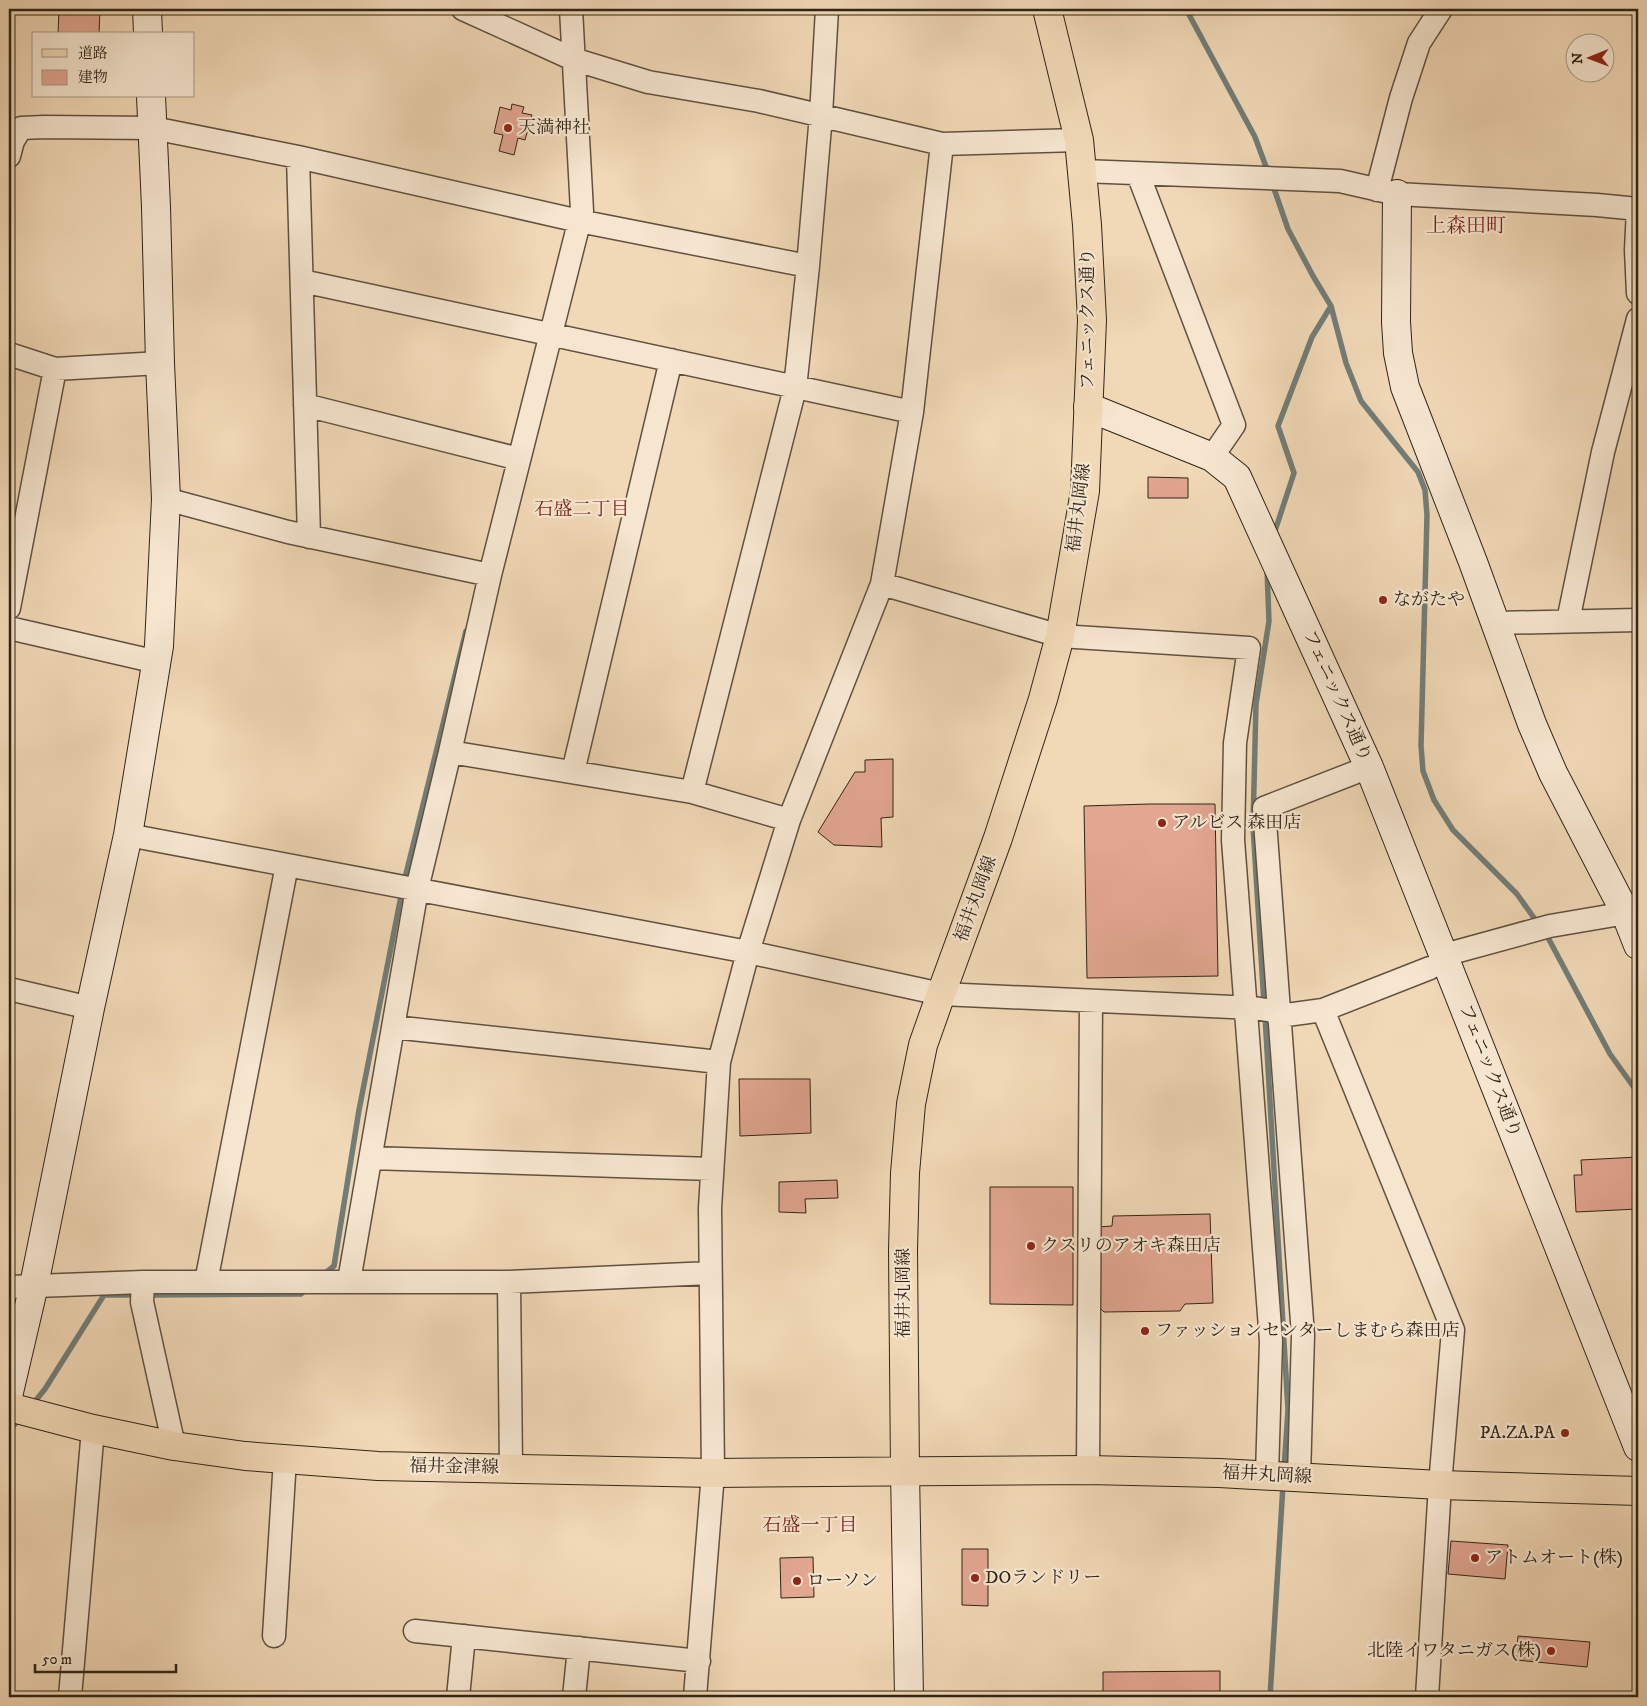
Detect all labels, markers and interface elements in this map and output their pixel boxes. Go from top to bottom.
legend [32,32,195,98]
north arrow [1564,32,1614,82]
text: 道路 [78,44,108,63]
text: N [1569,52,1587,64]
text: 建物 [78,68,108,87]
place label: 天満神社 [518,117,590,139]
marker: 天満神社 [502,122,514,134]
district label: 上森田町 [1426,214,1506,239]
street label: フェニックス通り [1077,248,1099,390]
street label: 福井丸岡線 [1063,462,1095,554]
district label: 石盛二丁目 [534,498,630,521]
place label: ながたや [1393,589,1465,611]
marker: ながたや [1377,594,1389,606]
street label: フェニックス通り [1298,627,1376,765]
place label: アルビス 森田店 [1172,812,1301,834]
marker: アルビス 森田店 [1156,817,1168,829]
street label: 福井丸岡線 [950,853,1002,945]
street label: フェニックス通り [1454,1001,1526,1141]
place label: クスリのアオキ森田店 [1041,1235,1221,1257]
marker: クスリのアオキ森田店 [1025,1240,1037,1252]
street label: 福井丸岡線 [893,1248,915,1338]
place label: ファッションセンターしまむら森田店 [1155,1320,1460,1342]
marker: ファッションセンターしまむら森田店 [1139,1325,1151,1337]
place label: PA.ZA.PA [1480,1422,1556,1444]
marker: PA.ZA.PA [1559,1427,1571,1439]
street label: 福井金津線 [409,1455,499,1479]
street label: 福井丸岡線 [1221,1462,1313,1488]
district label: 石盛一丁目 [762,1514,858,1537]
place label: アトムオート(株) [1485,1547,1623,1569]
marker: アトムオート(株) [1469,1552,1481,1564]
place label: DOランドリー [985,1567,1101,1589]
place label: ローソン [807,1570,878,1592]
marker: DOランドリー [969,1572,981,1584]
marker: ローソン [791,1575,803,1587]
place label: 北陸イワタニガス(株) [1367,1640,1541,1662]
scale bar [35,1641,176,1673]
marker: 北陸イワタニガス(株) [1545,1645,1557,1657]
text: 50 m [42,1650,72,1669]

